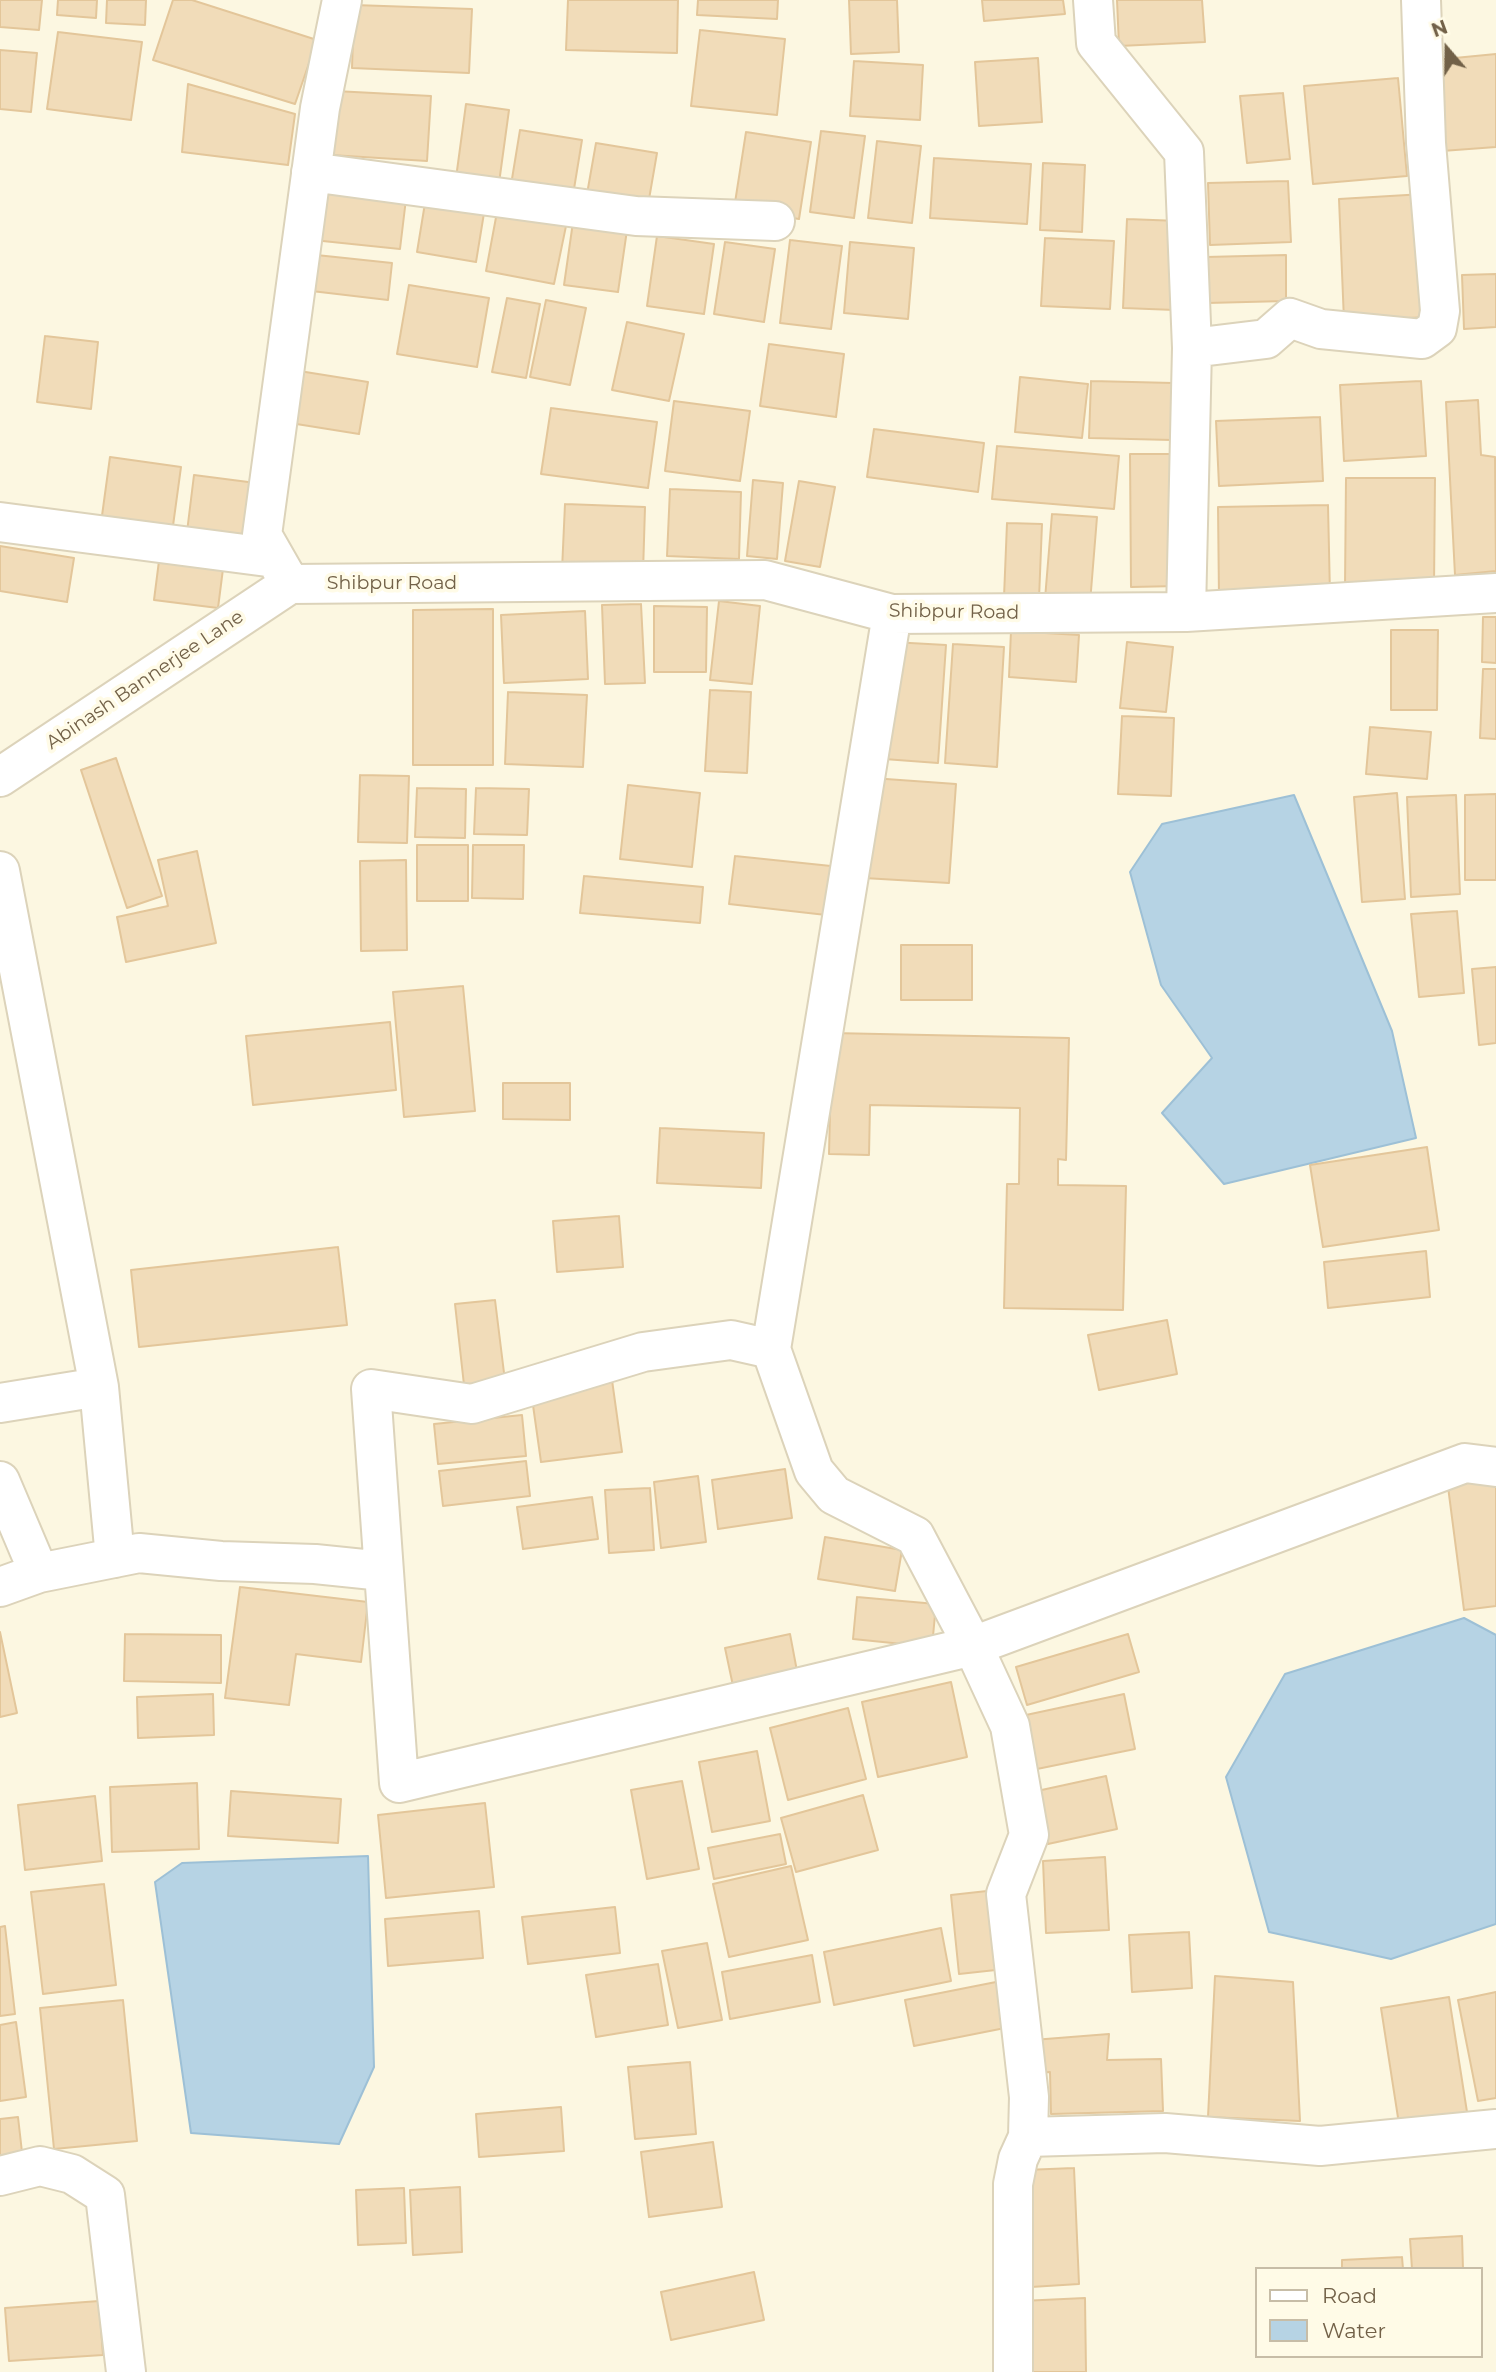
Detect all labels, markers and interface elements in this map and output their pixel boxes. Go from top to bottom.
north arrow [1412,14,1482,84]
text: N [1428,15,1451,42]
street label: Shibpur Road [327,572,457,594]
street label: Shibpur Road [889,599,1019,625]
street label: Abinash Bannerjee Lane [42,605,248,755]
legend [1254,2267,1482,2358]
text: Road [1322,2283,1377,2308]
text: Water [1322,2318,1386,2343]

